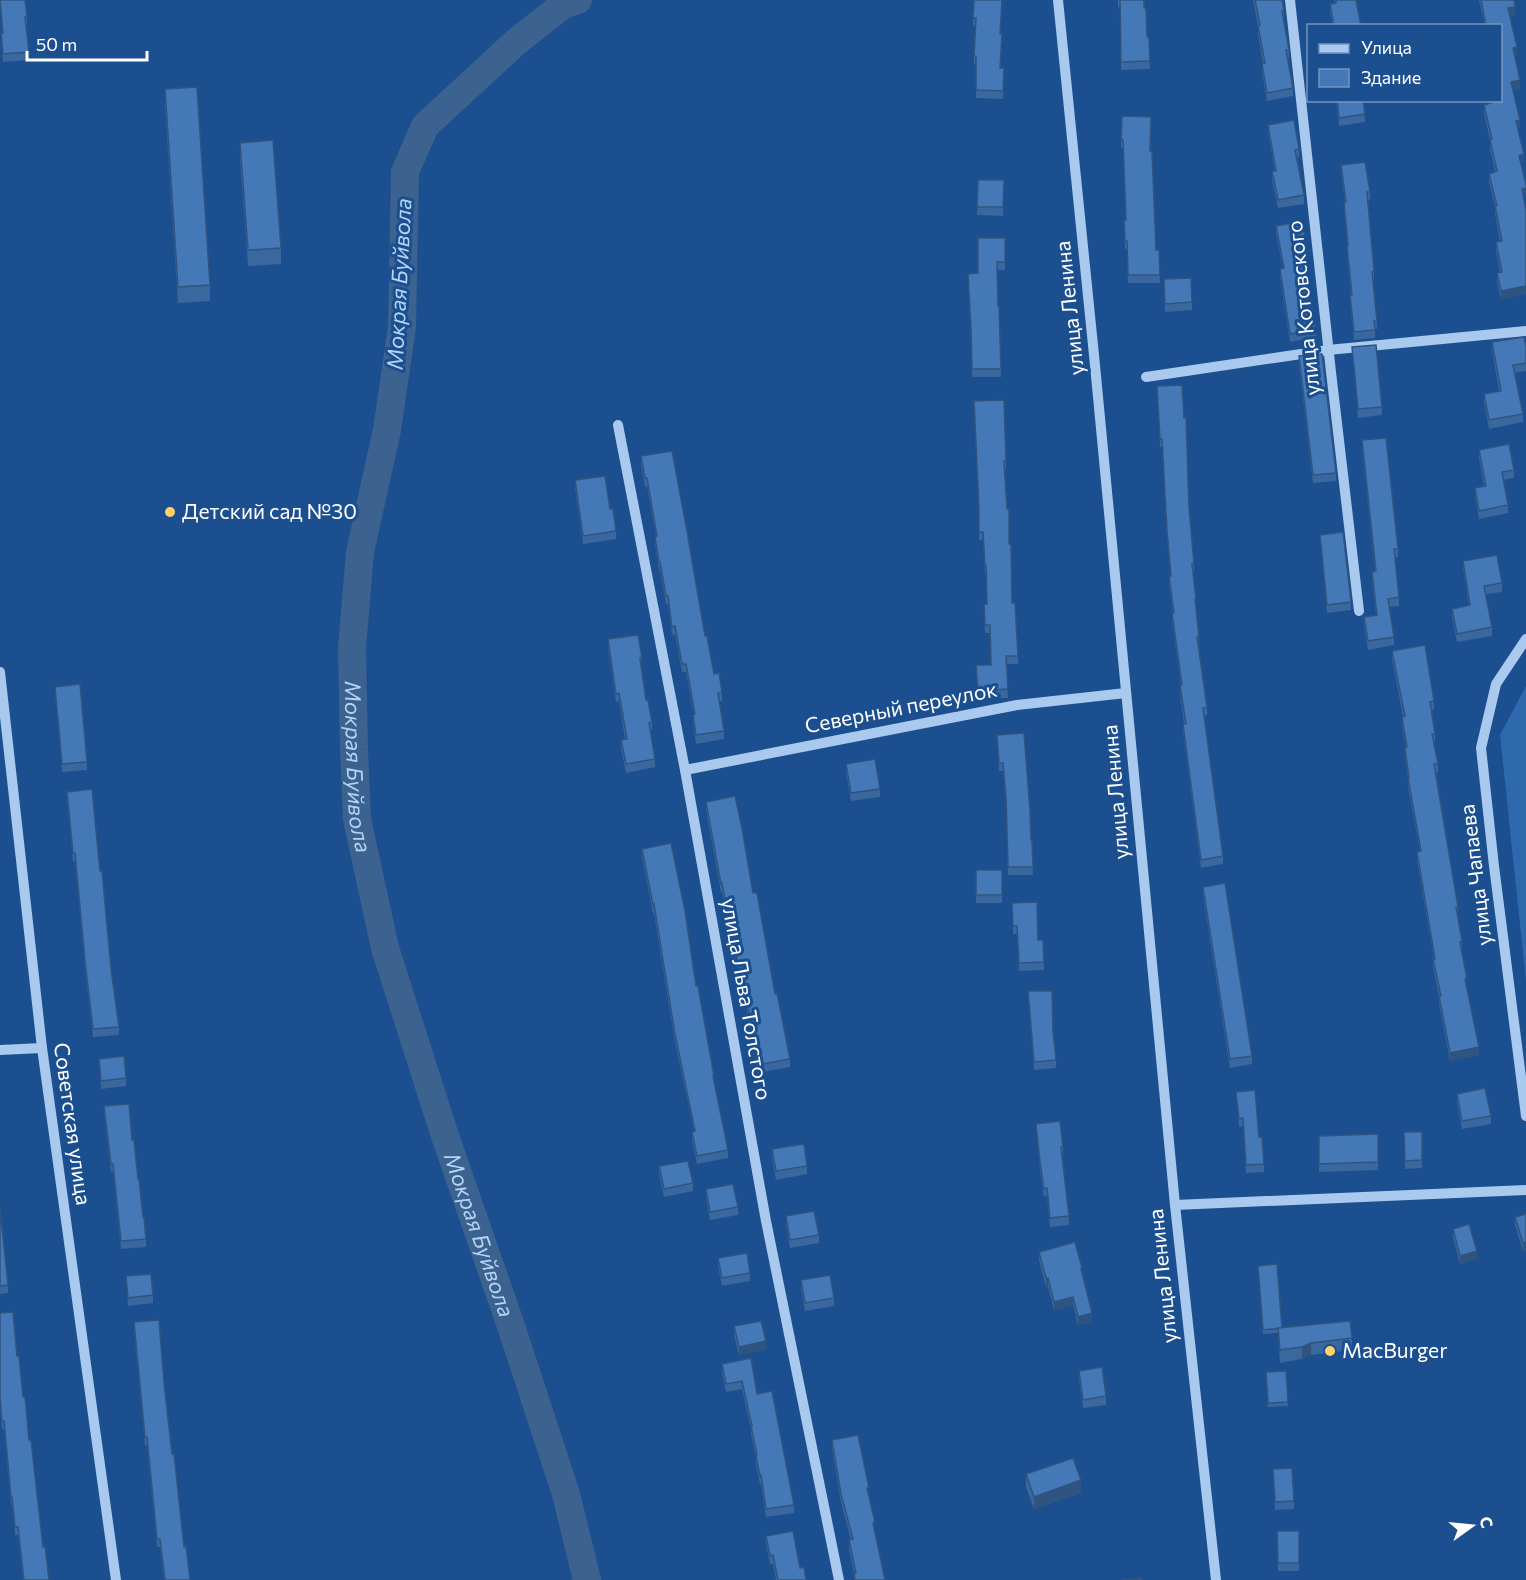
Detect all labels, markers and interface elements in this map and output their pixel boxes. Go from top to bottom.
scale bar [27,24,147,62]
legend [1307,24,1502,102]
text: 50 m [36,33,77,55]
text: Улица [1361,36,1412,58]
text: Здание [1361,66,1421,88]
water label: Мокрая Буйвола [381,197,416,371]
street label: улица Котовского [1281,219,1324,397]
street label: улица Ленина [1049,240,1088,377]
place label: Детский сад №30 [182,498,357,523]
marker: Детский сад №30 [163,505,177,519]
street label: Северный переулок [802,676,999,737]
water label: Мокрая Буйвола [340,681,378,855]
street label: улица Ленина [1096,724,1133,861]
street label: улица Чапаева [1453,803,1496,947]
street label: улица Льва Толстого [717,896,778,1102]
street label: Советская улица [50,1041,97,1207]
water label: Мокрая Буйвола [439,1149,521,1320]
street label: улица Ленина [1142,1208,1181,1345]
place label: MacBurger [1342,1337,1448,1362]
marker: MacBurger [1323,1344,1337,1358]
north arrow [1442,1496,1502,1556]
text: С [1476,1514,1498,1530]

